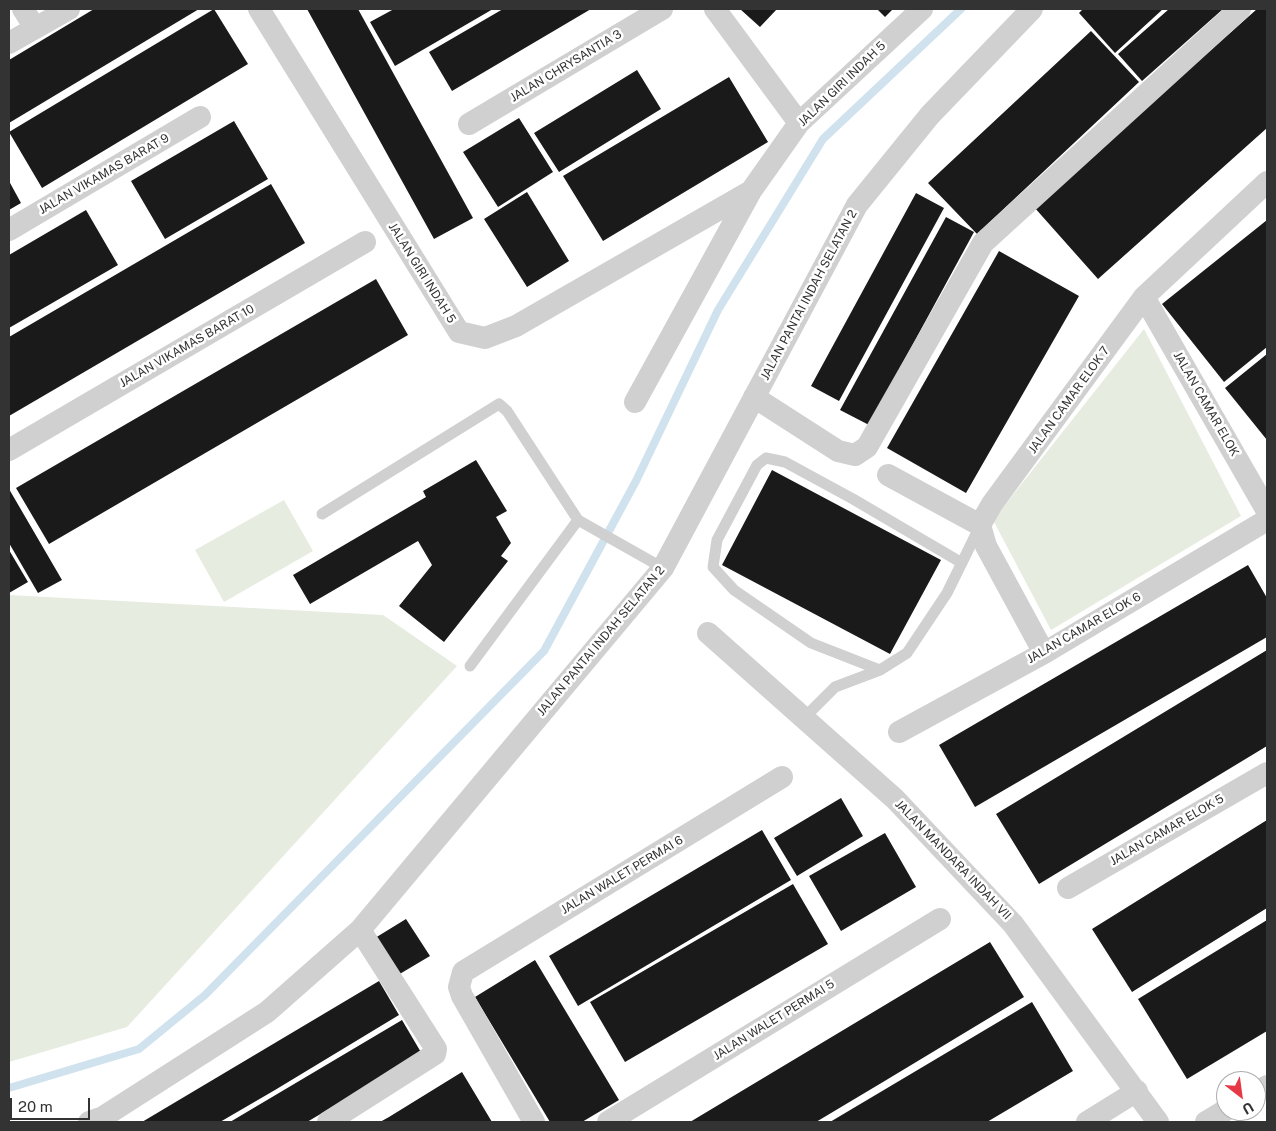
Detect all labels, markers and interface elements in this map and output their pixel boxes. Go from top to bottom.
street label: JALAN CHRYSANTIA 3 [508,27,624,105]
street label: JALAN GIRI INDAH 5 [795,39,889,129]
street label: JALAN VIKAMAS BARAT 9 [36,131,172,217]
street label: JALAN PANTAI INDAH SELATAN 2 [758,207,860,383]
street label: JALAN GIRI INDAH 5 [385,220,459,326]
street label: JALAN VIKAMAS BARAT 10 [117,302,257,390]
street label: JALAN CAMAR ELOK 7 [1025,344,1113,456]
street label: JALAN CAMAR ELOK [1170,349,1242,459]
street label: JALAN PANTAI INDAH SELATAN 2 [534,563,668,719]
street label: JALAN CAMAR ELOK 6 [1025,590,1143,666]
street label: JALAN CAMAR ELOK 5 [1108,792,1226,868]
street label: JALAN MANDARA INDAH VII [892,797,1014,923]
street label: JALAN WALET PERMAI 6 [558,833,686,917]
street label: JALAN WALET PERMAI 5 [711,977,837,1063]
north arrow [1216,1071,1266,1121]
scale bar [12,1088,92,1120]
text: 20 m [18,1098,53,1115]
text: U [1240,1099,1256,1118]

